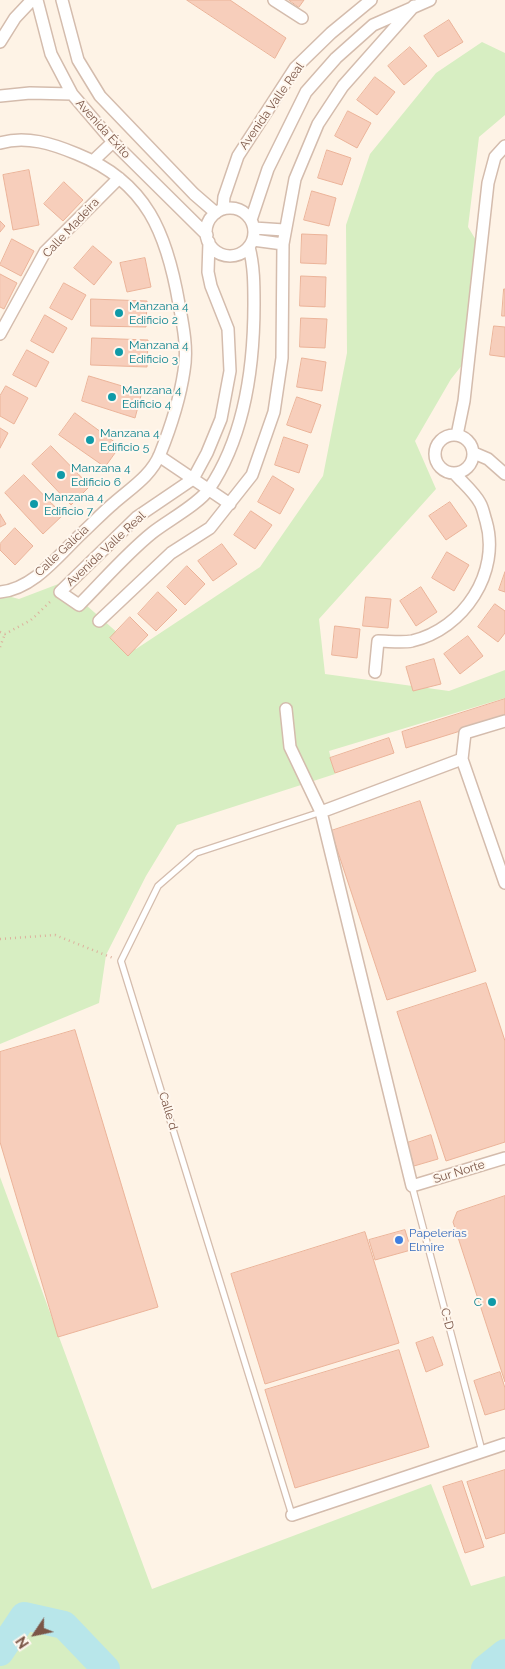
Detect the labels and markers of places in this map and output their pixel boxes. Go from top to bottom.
place label: Manzana 4 Edificio 2 [129,299,189,327]
marker: Manzana 4 Edificio 2 [113,307,125,319]
place label: Manzana 4 Edificio 3 [129,338,189,366]
marker: Manzana 4 Edificio 3 [113,346,125,358]
place label: Manzana 4 Edificio 4 [122,383,182,411]
marker: Manzana 4 Edificio 4 [106,391,118,403]
place label: Manzana 4 Edificio 5 [100,426,160,454]
marker: Manzana 4 Edificio 5 [84,434,96,446]
place label: Manzana 4 Edificio 6 [71,461,131,489]
marker: Manzana 4 Edificio 6 [55,469,67,481]
place label: Manzana 4 Edificio 7 [44,490,104,518]
marker: Manzana 4 Edificio 7 [28,498,40,510]
place label: Papelerías Elmire [409,1226,467,1254]
marker: Papelerías Elmire [393,1234,405,1246]
place label: C [474,1295,482,1309]
marker: C [486,1296,498,1308]

